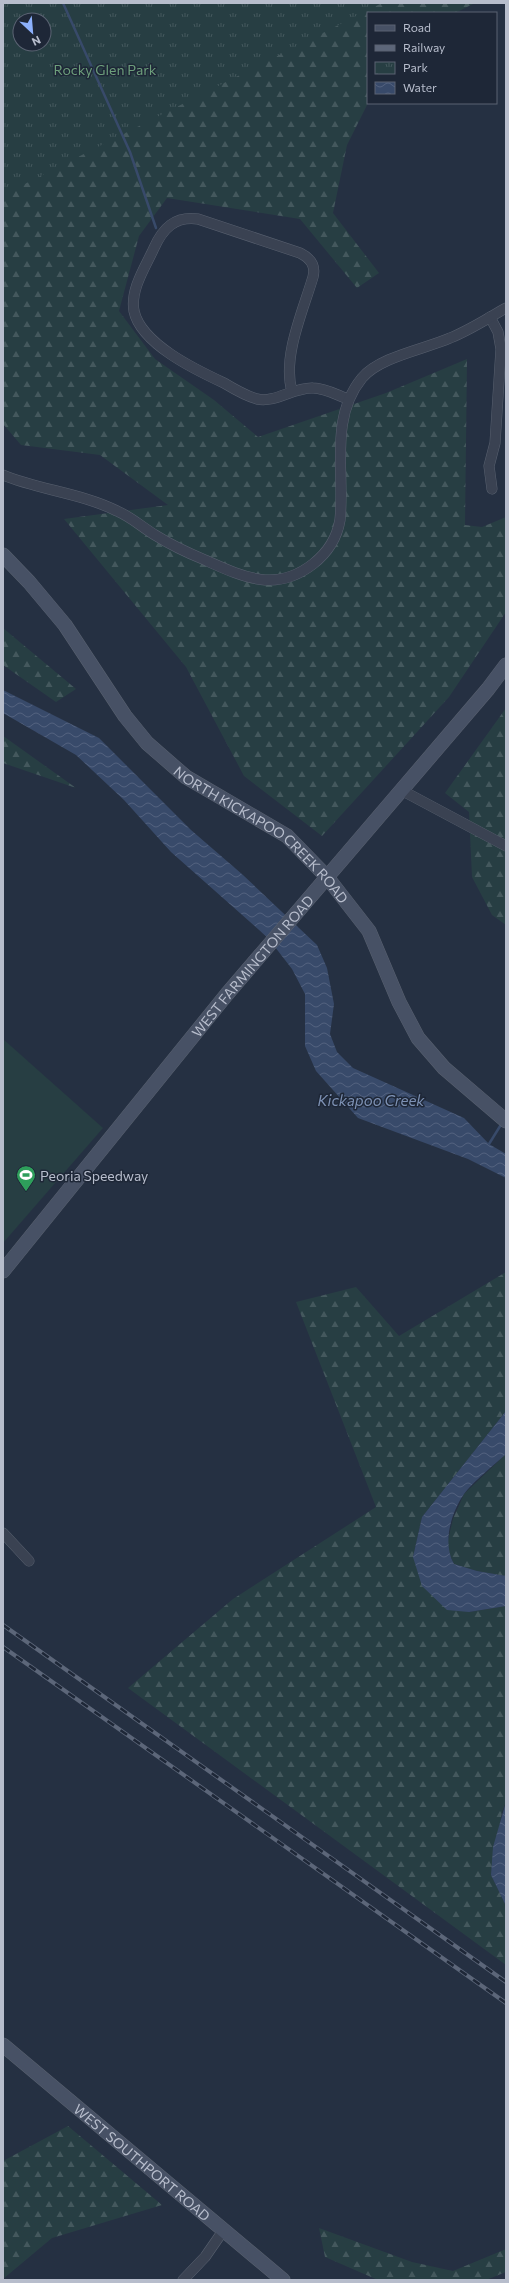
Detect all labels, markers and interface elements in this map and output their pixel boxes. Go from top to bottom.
north arrow [12,12,52,52]
legend [367,12,497,104]
text: Road [403,20,431,34]
text: N [30,34,43,49]
text: Railway [403,40,445,54]
text: Park [403,60,429,74]
park label: Rocky Glen Park [54,61,157,78]
text: Water [403,80,437,94]
street label: NORTH KICKAPOO CREEK ROAD [171,762,352,906]
street label: WEST FARMINGTON ROAD [187,891,317,1040]
water label: Kickapoo Creek [318,1091,425,1109]
sports icon: Peoria Speedway [15,1164,37,1192]
place label: Peoria Speedway [40,1167,148,1184]
street label: WEST SOUTHPORT ROAD [71,2100,214,2224]

